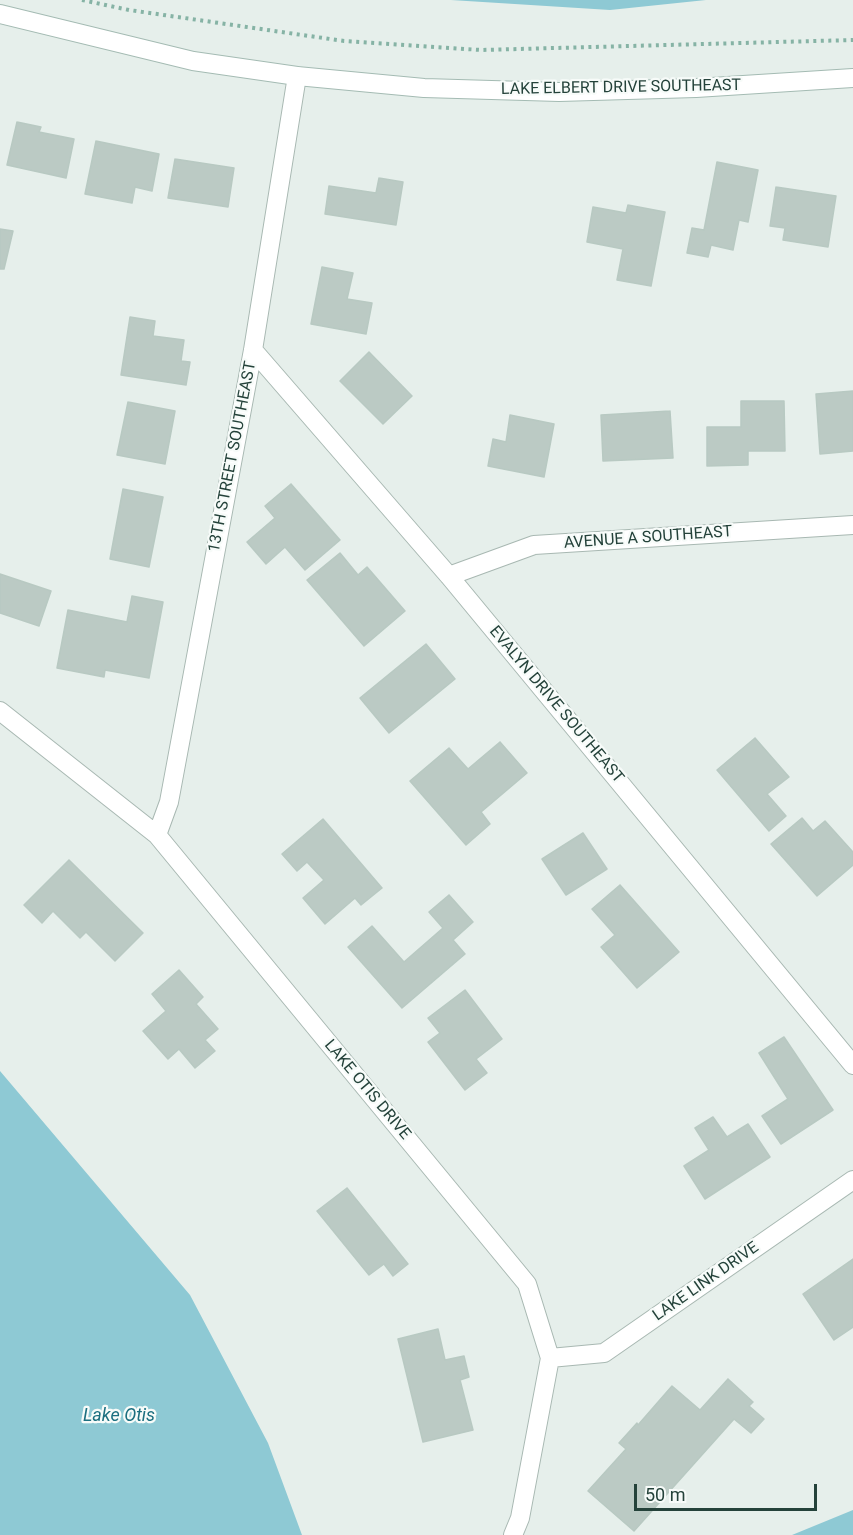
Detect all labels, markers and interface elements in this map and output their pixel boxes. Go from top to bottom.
street label: LAKE ELBERT DRIVE SOUTHEAST [501,76,741,100]
street label: 13TH STREET SOUTHEAST [205,360,261,554]
street label: AVENUE A SOUTHEAST [563,523,733,553]
street label: EVALYN DRIVE SOUTHEAST [485,623,627,787]
street label: LAKE OTIS DRIVE [320,1036,414,1144]
street label: LAKE LINK DRIVE [649,1238,763,1326]
water label: Lake Otis [83,1405,155,1427]
scale bar [637,1472,820,1510]
text: 50 m [645,1484,685,1505]

